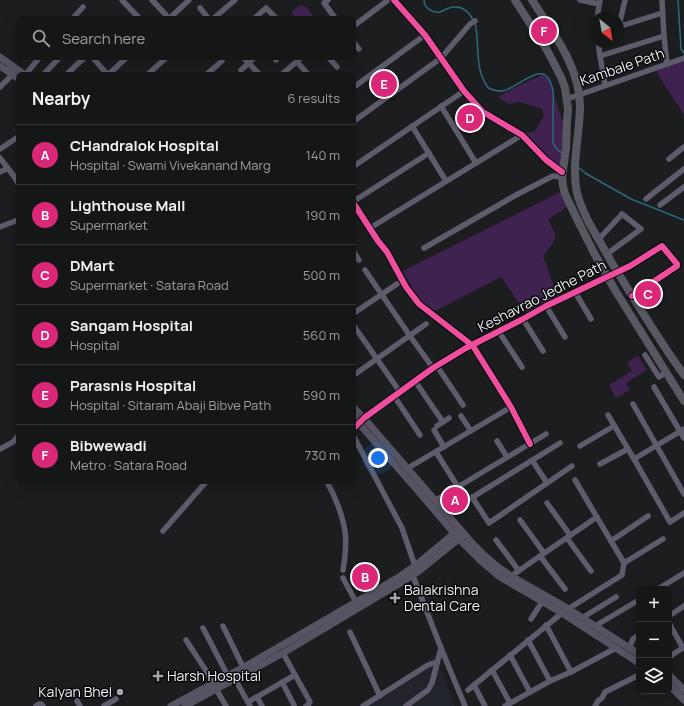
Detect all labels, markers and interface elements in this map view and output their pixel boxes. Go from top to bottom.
north arrow [588,12,624,48]
search box [16,16,356,60]
pin: F [531,16,557,46]
icon: search [30,27,52,49]
text: Search here [62,28,145,49]
street label: Kambale Path [577,43,667,90]
pin: E [371,69,397,99]
text: Nearby [32,87,90,110]
text: 6 results [288,89,340,107]
pin: D [457,103,483,133]
text: CHandralok Hospital [70,135,219,156]
text: A [41,146,49,164]
text: 140 m [306,146,340,164]
text: Hospital · Swami Vivekanand Marg [70,156,271,174]
text: Lighthouse Mall [70,195,185,216]
text: B [41,206,49,224]
text: 190 m [305,206,340,224]
text: Supermarket [70,216,148,234]
text: DMart [70,255,114,276]
street label: Keshavrao Jedhe Path [474,255,609,336]
text: C [40,266,50,284]
text: 500 m [303,266,340,284]
text: Supermarket · Satara Road [70,276,229,294]
pin: C [635,279,661,309]
text: Sangam Hospital [70,315,193,336]
text: D [40,326,50,344]
text: 560 m [303,326,340,344]
text: Hospital [70,336,120,354]
text: Parasnis Hospital [70,375,196,396]
text: E [41,386,49,404]
text: 590 m [303,386,340,404]
text: Hospital · Sitaram Abaji Bibve Path [70,396,271,414]
text: Bibwewadi [70,435,147,456]
text: F [42,446,48,464]
text: 730 m [305,446,340,464]
your location [368,448,388,468]
text: Metro · Satara Road [70,456,187,474]
pin: A [442,485,468,515]
pin: B [352,562,378,592]
place label: Balakrishna Dental Care [404,580,480,615]
map controls [636,586,672,694]
button: + [636,586,672,622]
marker: Balakrishna Dental Care [389,592,401,604]
button: − [636,622,672,658]
button: layers [636,658,672,694]
place label: Harsh Hospital [167,666,261,685]
marker: Harsh Hospital [152,670,164,682]
place label: Kalyan Bhel [38,682,112,701]
marker: Kalyan Bhel [115,687,125,697]

